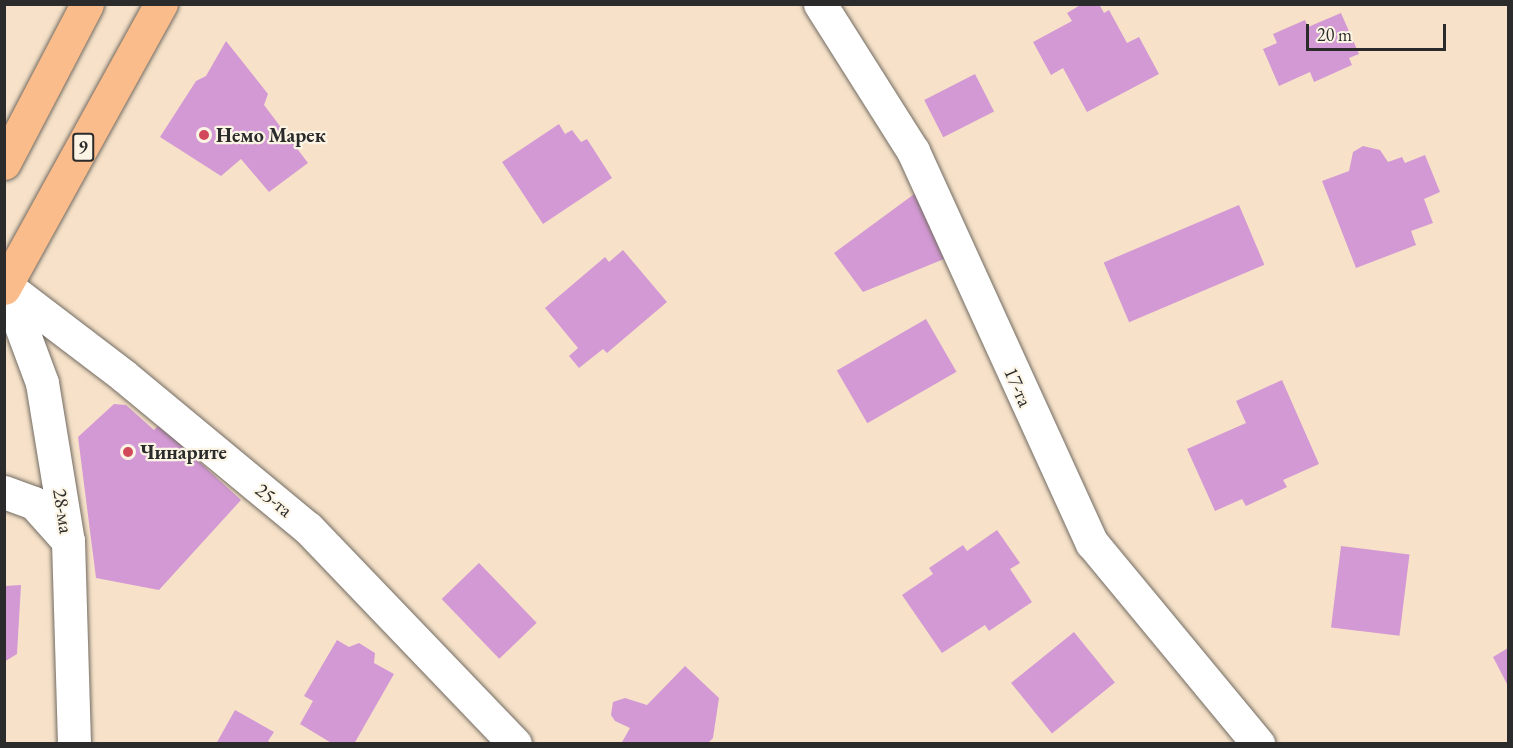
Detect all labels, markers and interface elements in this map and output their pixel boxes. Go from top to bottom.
scale bar [1309,12,1448,50]
text: 20 m [1317,23,1352,46]
place label: Немо Марек [216,123,326,147]
marker: Немо Марек [197,128,211,142]
road number: 9 [71,132,95,162]
street label: 17-та [999,363,1037,411]
place label: Чинарите [140,440,227,464]
marker: Чинарите [121,445,135,459]
street label: 25-та [251,478,297,522]
street label: 28-ма [48,487,78,535]

